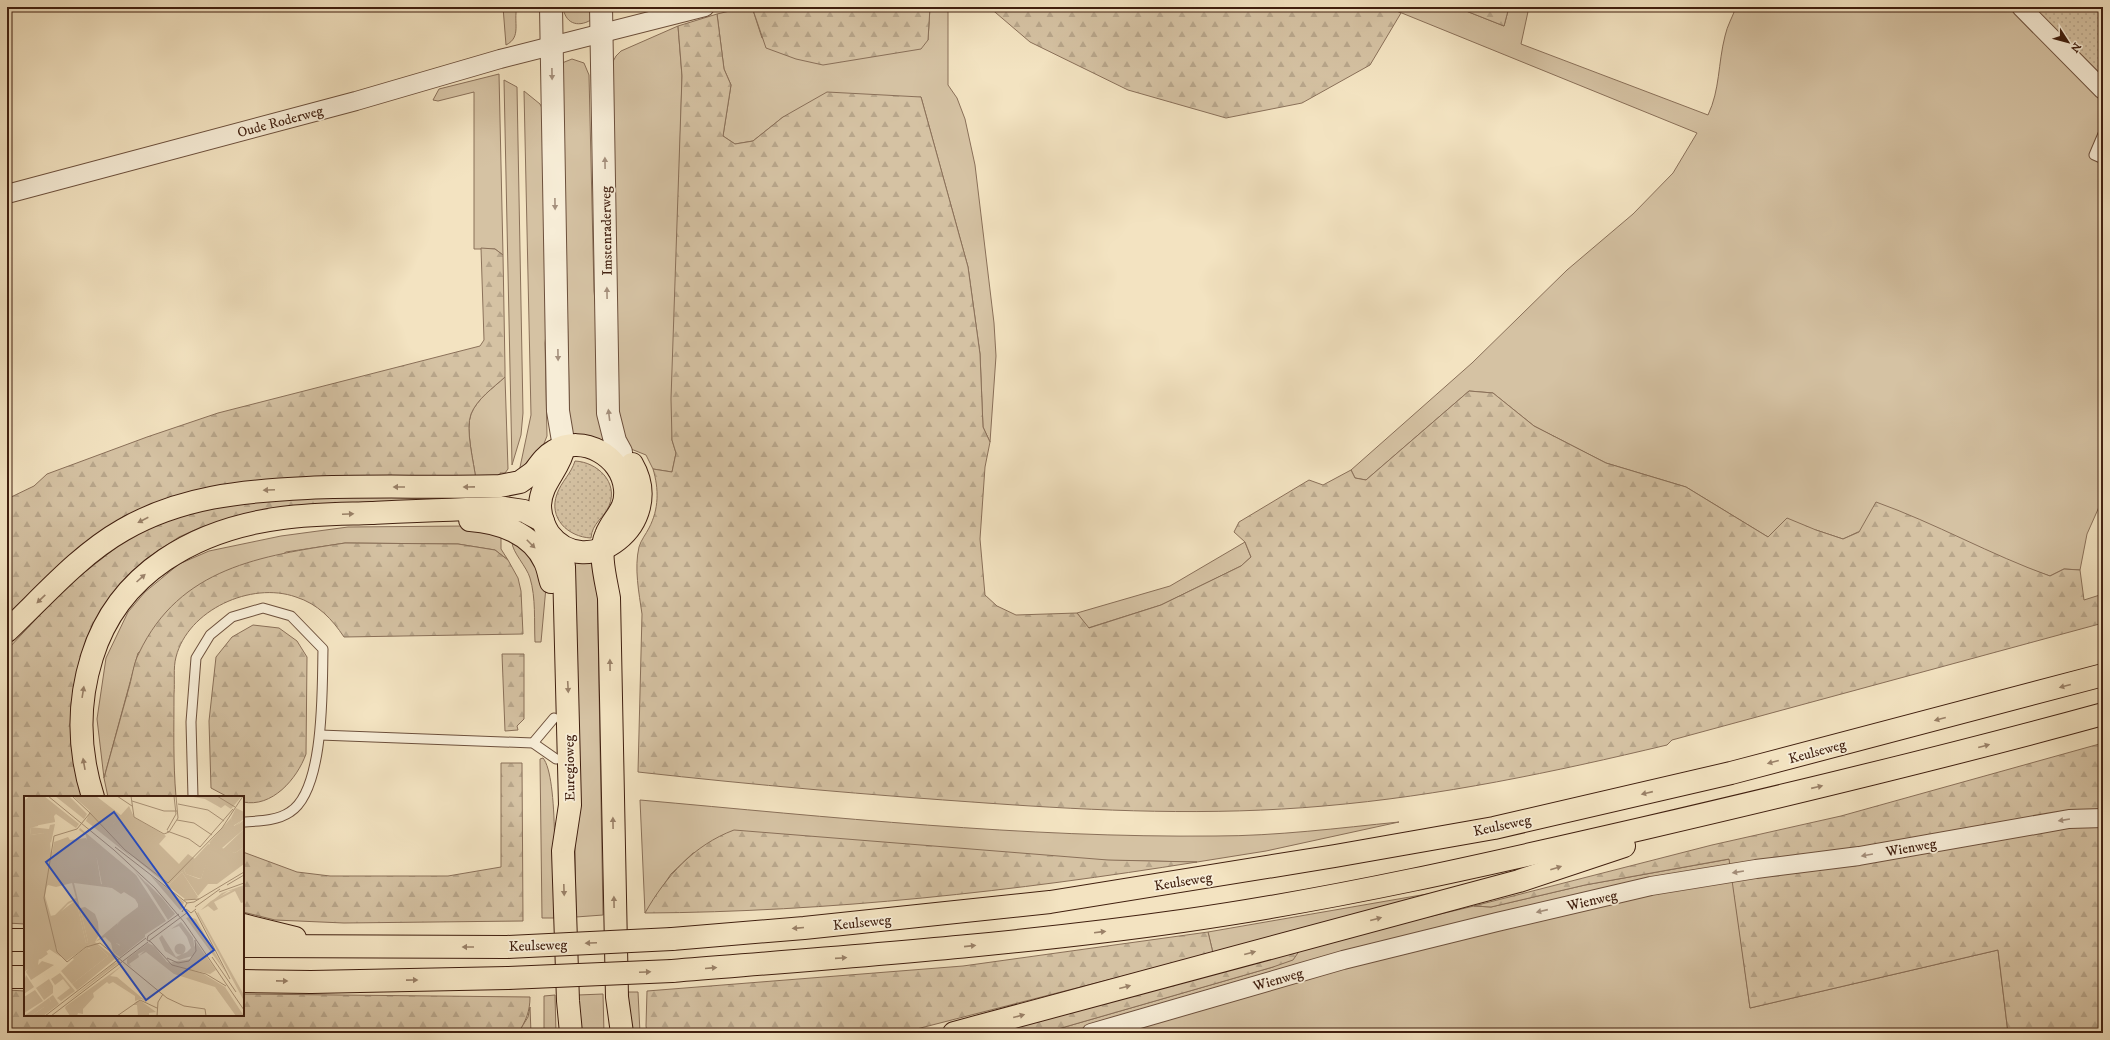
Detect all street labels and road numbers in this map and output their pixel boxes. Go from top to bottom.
street label: Oude Roderweg [235,102,325,142]
street label: Imstenraderweg [597,186,617,276]
street label: Euregioweg [560,734,580,801]
street label: Keulseweg [1787,736,1848,768]
street label: Keulseweg [1472,811,1533,841]
street label: Wienweg [1883,835,1938,861]
street label: Keulseweg [1153,868,1214,895]
street label: Wienweg [1564,886,1619,916]
street label: Keulseweg [832,911,892,935]
street label: Keulseweg [509,936,568,956]
street label: Wienweg [1250,964,1305,996]

